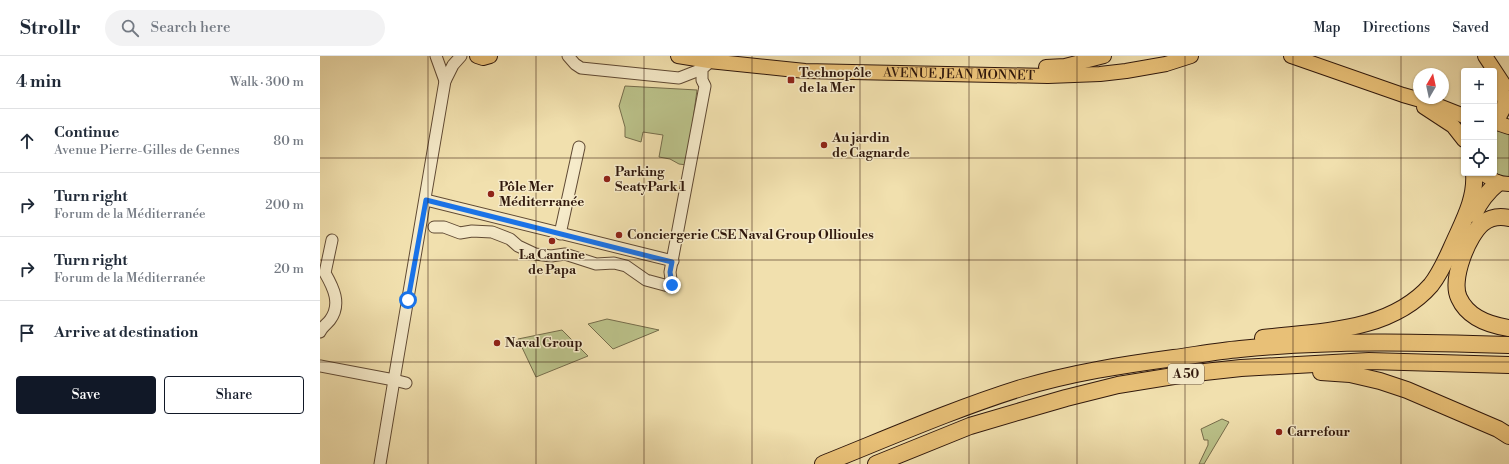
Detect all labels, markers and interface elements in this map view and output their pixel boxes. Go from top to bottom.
search box [105,10,385,46]
text: Strollr [20,16,81,40]
icon: search [119,17,141,39]
text: Search here [151,18,231,37]
text: Map [1313,19,1341,37]
text: Directions [1363,19,1430,37]
text: Saved [1452,19,1489,37]
place label: Technopôle de la Mer [799,65,872,96]
street label: AVENUE JEAN MONNET [882,65,1035,84]
north arrow [1413,68,1449,104]
map controls [1461,68,1497,176]
button: + [1461,68,1497,104]
text: 4 min [16,71,61,93]
text: Walk · 300 m [230,74,304,90]
marker: Technopôle de la Mer [786,75,796,85]
button: − [1461,104,1497,140]
text: Continue [54,123,119,142]
icon: ahead [16,130,38,152]
place label: Au jardin de Cagnarde [831,130,910,161]
text: 80 m [273,133,304,149]
marker: Au jardin de Cagnarde [819,140,829,150]
button: locate [1461,140,1497,176]
text: Avenue Pierre-Gilles de Gennes [54,142,240,158]
place label: Parking SeatyPark 1 [615,164,687,195]
marker: Parking SeatyPark 1 [602,174,612,184]
place label: Pôle Mer Méditerranée [499,179,584,210]
text: Turn right [54,187,128,206]
marker: Pôle Mer Méditerranée [486,189,496,199]
icon: right [16,194,38,216]
text: 200 m [265,197,304,213]
text: Forum de la Méditerranée [54,206,206,222]
place label: Conciergerie CSE Naval Group Ollioules [627,227,874,243]
marker: Conciergerie CSE Naval Group Ollioules [614,230,624,240]
marker: La Cantine de Papa [547,236,557,246]
place label: La Cantine de Papa [519,247,585,278]
text: Turn right [54,251,128,270]
icon: right [16,258,38,280]
text: 20 m [274,261,304,277]
text: Forum de la Méditerranée [54,270,206,286]
route end [663,276,681,294]
route start [399,291,417,309]
icon: arrive [16,322,38,344]
text: Arrive at destination [54,323,198,342]
place label: Naval Group [505,335,583,351]
marker: Naval Group [492,338,502,348]
road number: A 50 [1168,364,1204,384]
button: Save [16,376,156,414]
button: Share [164,376,304,414]
place label: Carrefour [1287,424,1351,440]
marker: Carrefour [1274,427,1284,437]

